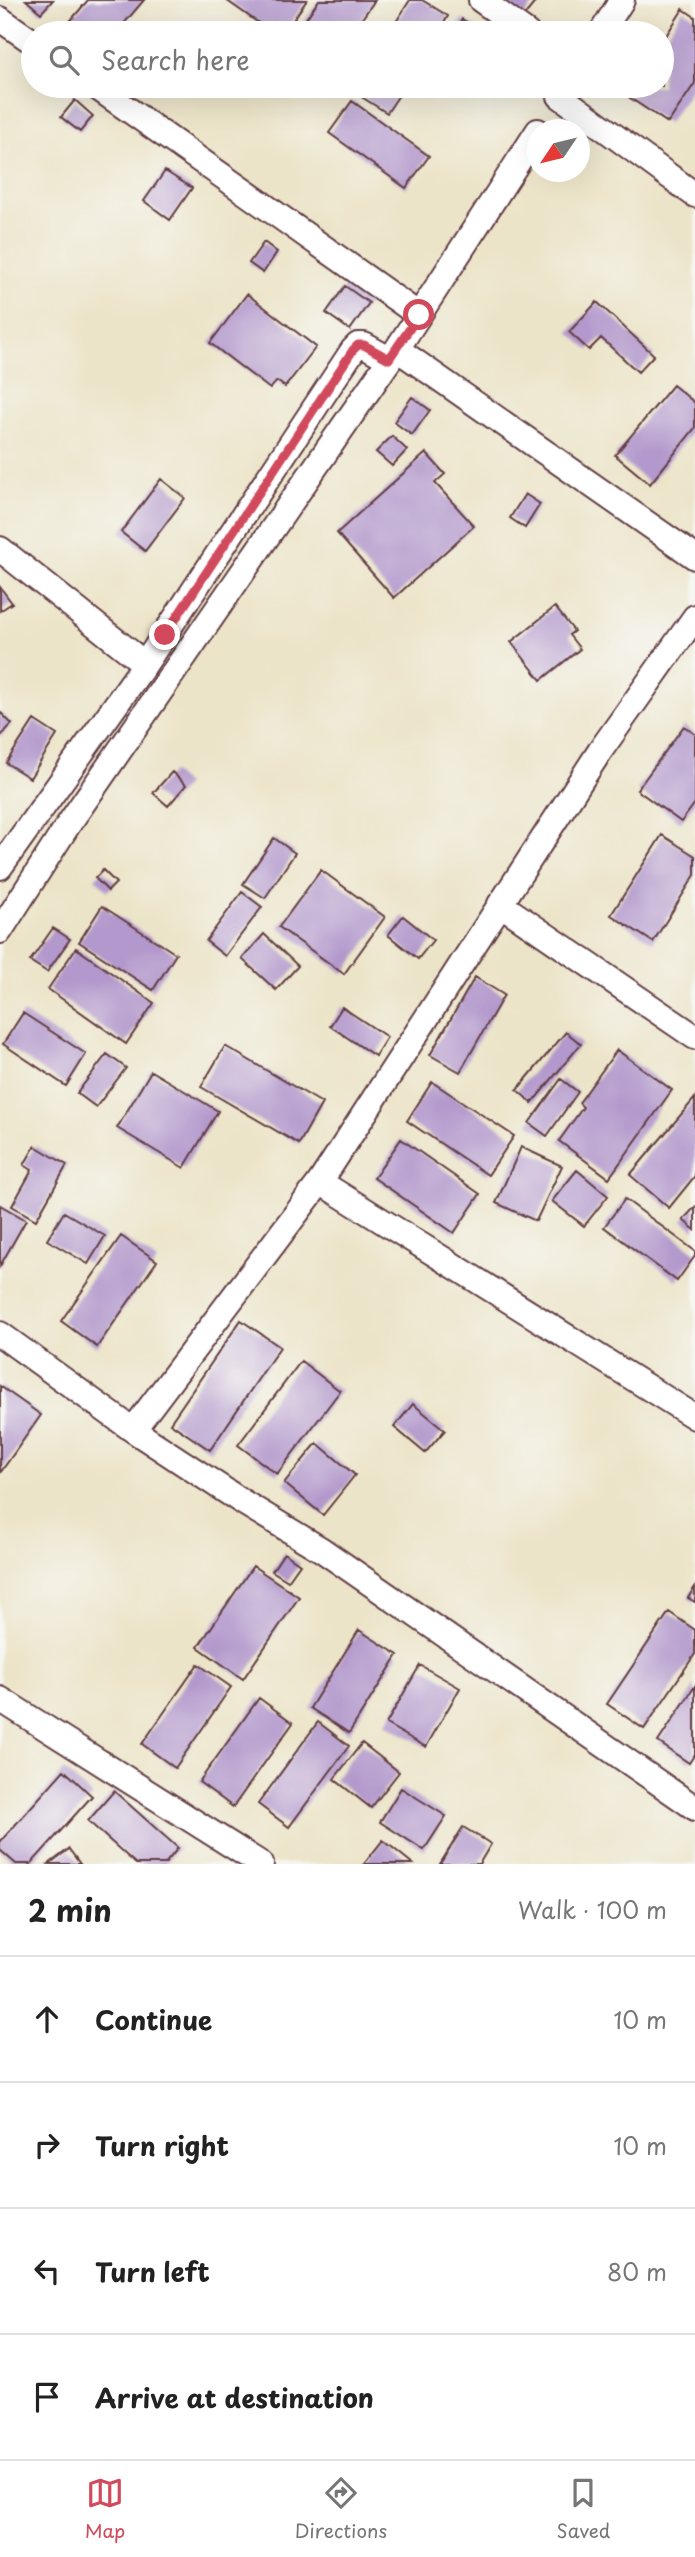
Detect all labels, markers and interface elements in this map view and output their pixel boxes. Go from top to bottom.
search box [21,21,674,98]
text: Search here [101,40,250,79]
icon: search [45,41,83,79]
north arrow [527,119,590,182]
route start [403,299,434,330]
route end [149,619,180,650]
text: 2 min [28,1887,112,1932]
text: Walk · 100 m [518,1892,667,1927]
icon: ahead [28,2000,66,2038]
text: Continue [95,2000,212,2039]
text: 10 m [613,2002,667,2037]
icon: right [28,2126,66,2164]
text: Turn right [95,2126,229,2165]
text: 10 m [613,2128,667,2163]
icon: left [28,2252,66,2290]
text: Turn left [95,2252,210,2291]
text: 80 m [607,2254,667,2289]
icon: arrive [28,2378,66,2416]
text: Arrive at destination [95,2378,374,2417]
tab: Map [85,2474,125,2544]
tab: Directions [295,2474,387,2544]
tab: Saved [556,2474,610,2544]

